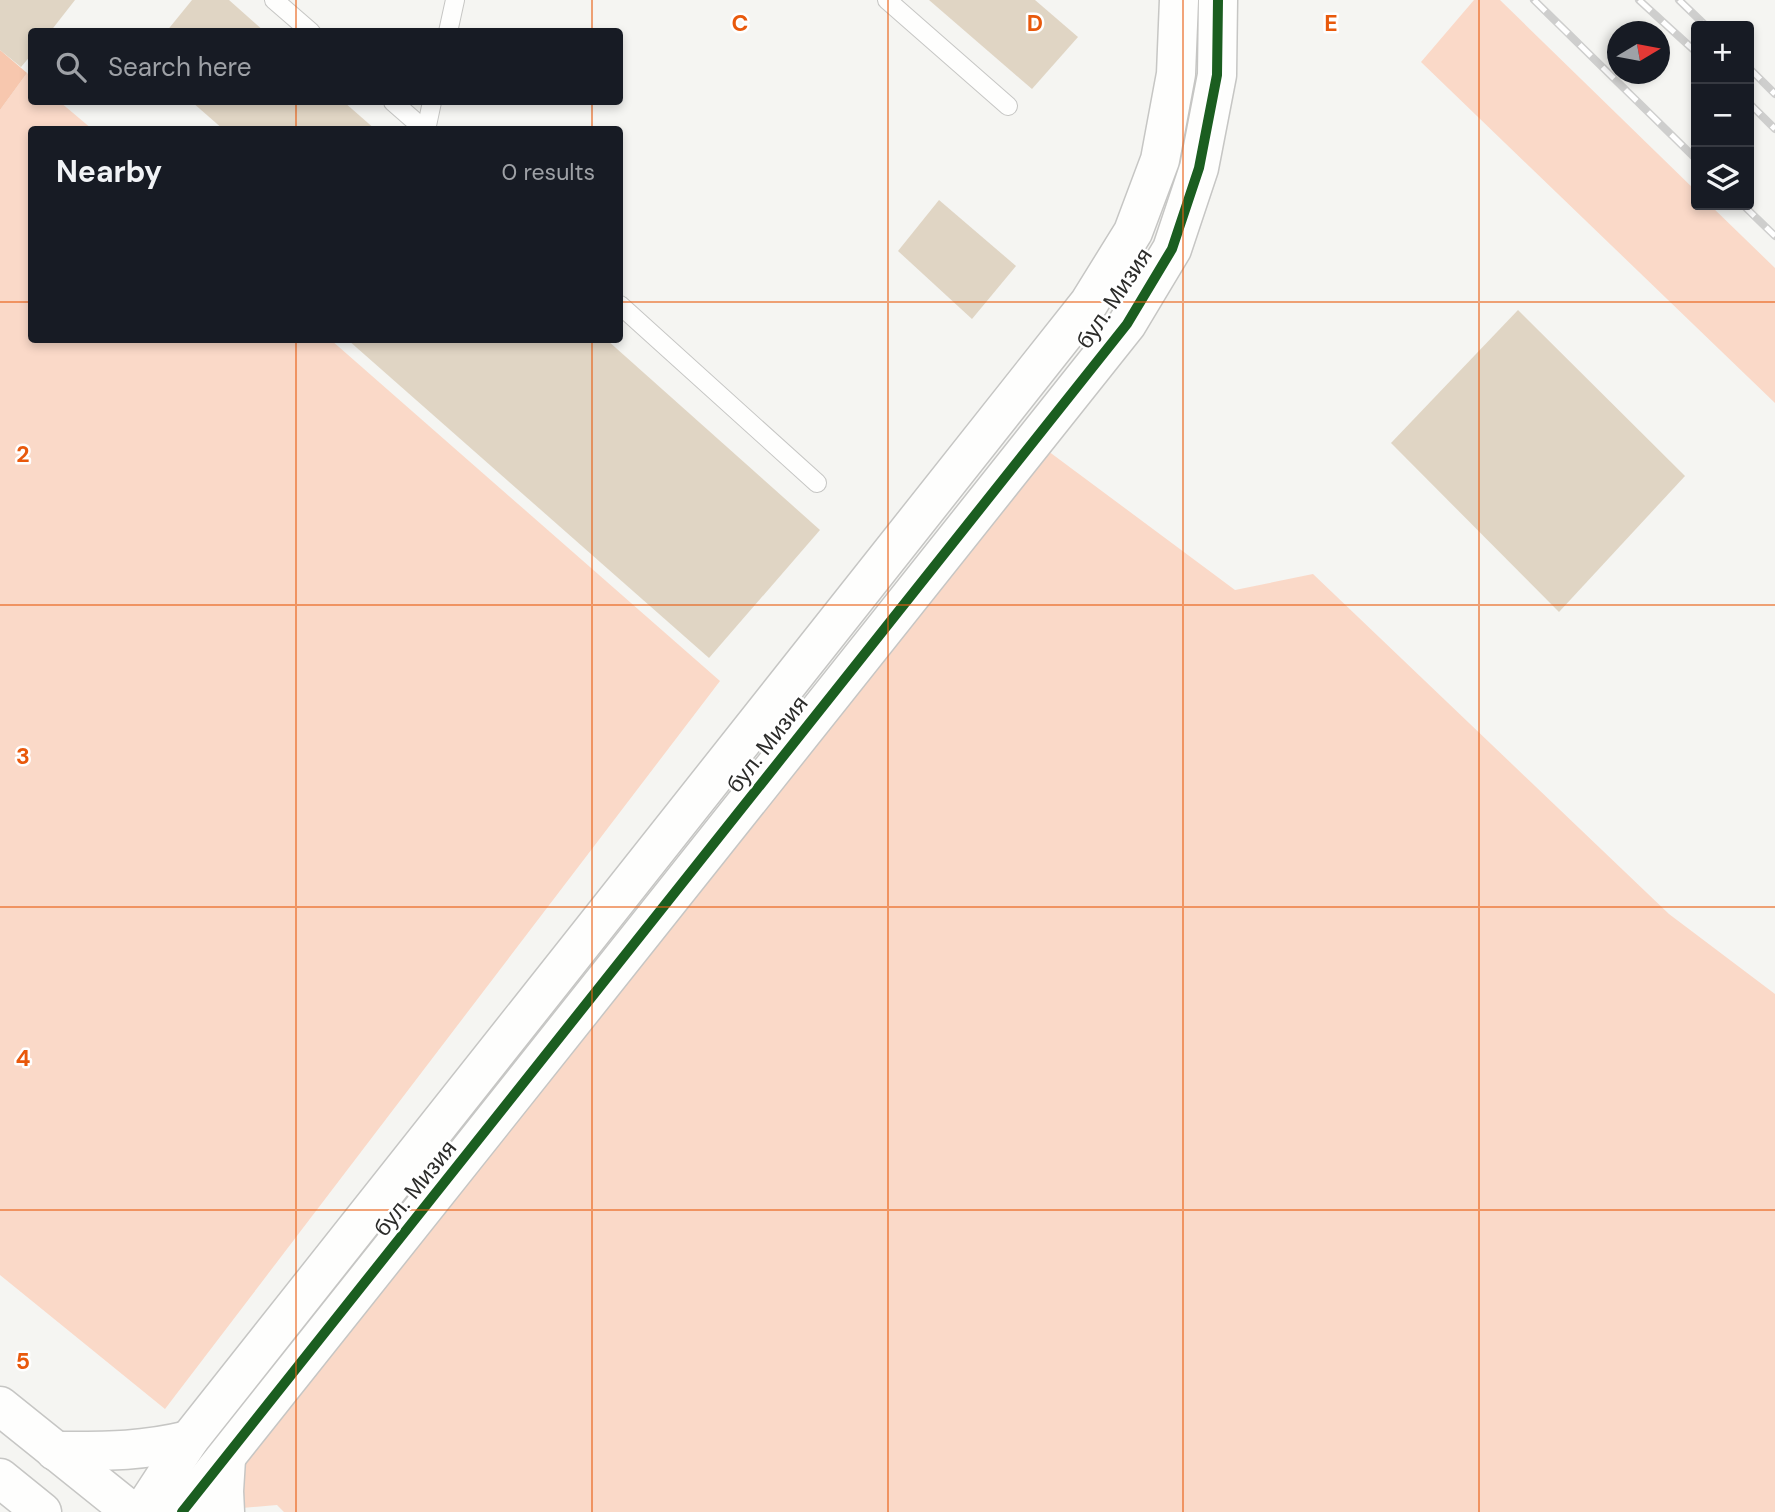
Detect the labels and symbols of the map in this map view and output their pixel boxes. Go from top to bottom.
text: C [732,8,748,38]
text: D [1027,8,1043,38]
text: E [1324,8,1338,38]
north arrow [1607,21,1670,84]
street label: бул. Мизия [1069,242,1159,354]
text: 2 [16,439,30,469]
street label: бул. Мизия [720,689,814,799]
text: 3 [16,741,30,771]
text: 4 [16,1043,31,1073]
street label: бул. Мизия [367,1134,463,1242]
text: 5 [16,1346,30,1376]

